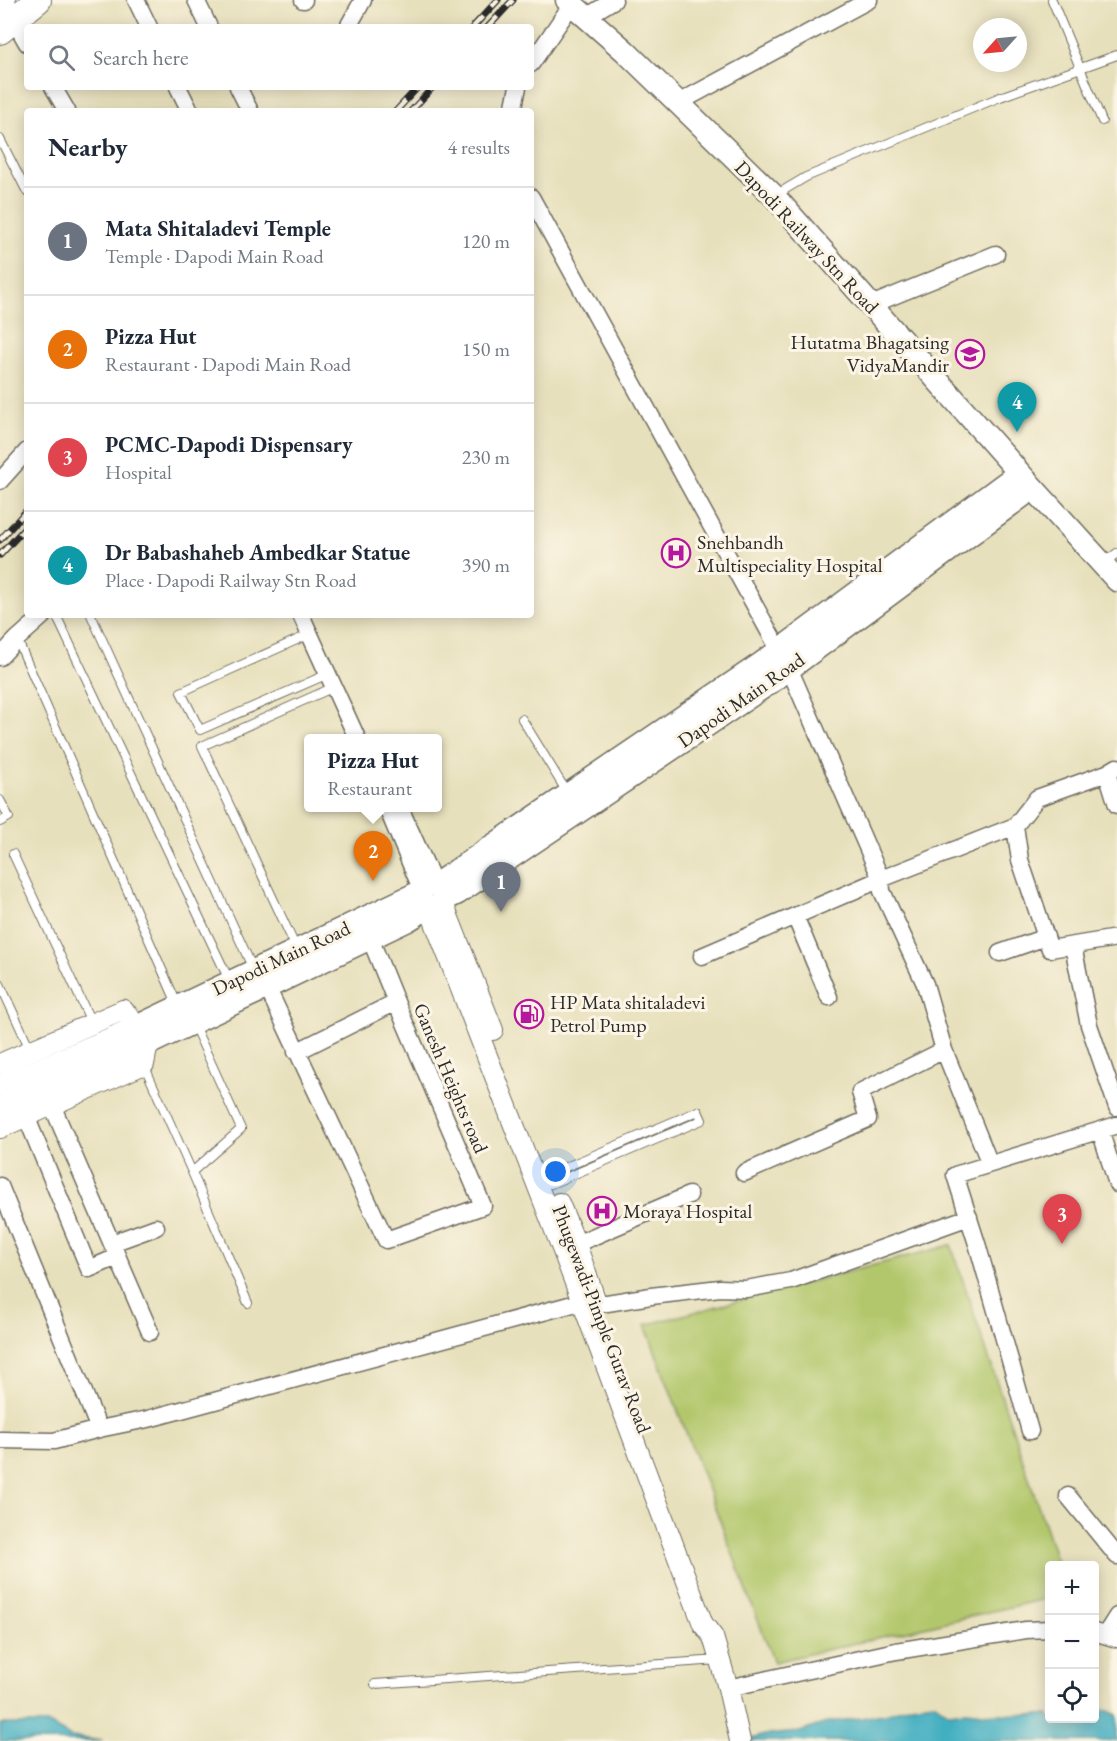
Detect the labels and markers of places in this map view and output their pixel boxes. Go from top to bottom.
place label: Hutatma Bhagatsing VidyaMandir [791,329,949,378]
school or university icon: Hutatma Bhagatsing VidyaMandir [954,338,986,370]
pin: 4 [998,382,1036,432]
place label: Snehbandh Multispeciality Hospital [697,529,883,578]
hospital icon: Snehbandh Multispeciality Hospital [660,537,692,569]
pin: 2 [354,832,392,881]
pin: 1 [482,862,520,912]
place label: HP Mata shitaladevi Petrol Pump [550,989,705,1038]
fuel station icon: HP Mata shitaladevi Petrol Pump [513,998,545,1030]
pin: 3 [1042,1194,1082,1244]
hospital icon: Moraya Hospital [586,1195,618,1227]
place label: Moraya Hospital [623,1198,753,1224]

